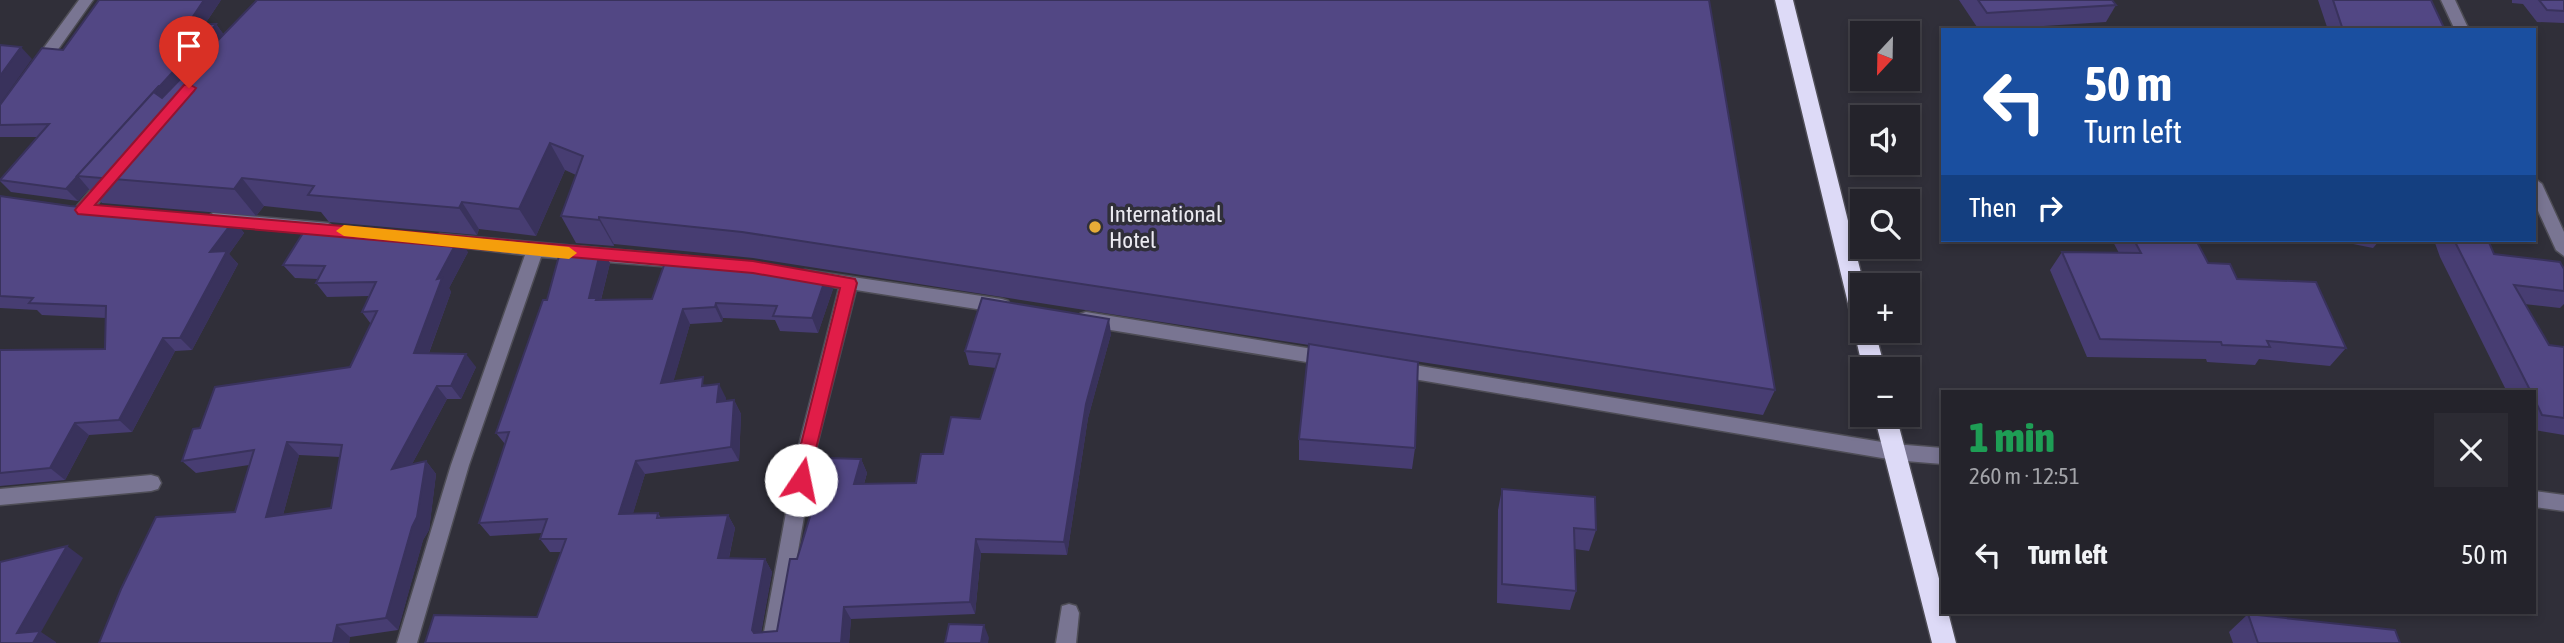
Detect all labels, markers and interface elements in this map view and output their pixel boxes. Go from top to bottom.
pin [159,16,219,88]
north arrow [1850,21,1920,91]
map controls [1850,21,1920,427]
icon: arrive [170,27,208,65]
text: 50 m [2084,55,2172,111]
icon: left [1969,56,2060,147]
button: sound [1850,105,1920,175]
text: Turn left [2084,113,2182,150]
button: search [1850,189,1920,259]
icon: right [2031,189,2069,227]
text: Then [1969,193,2017,223]
place label: International Hotel [1109,201,1222,253]
marker: International Hotel [1087,219,1103,235]
button: + [1850,273,1920,343]
button: − [1850,357,1920,427]
text: 1 min [1969,413,2055,461]
button: close [2434,413,2508,487]
position arrow [764,443,838,517]
text: 260 m · 12:51 [1969,463,2080,489]
icon: left [1969,536,2007,574]
text: Turn left [2028,540,2108,570]
text: 50 m [2461,540,2508,570]

